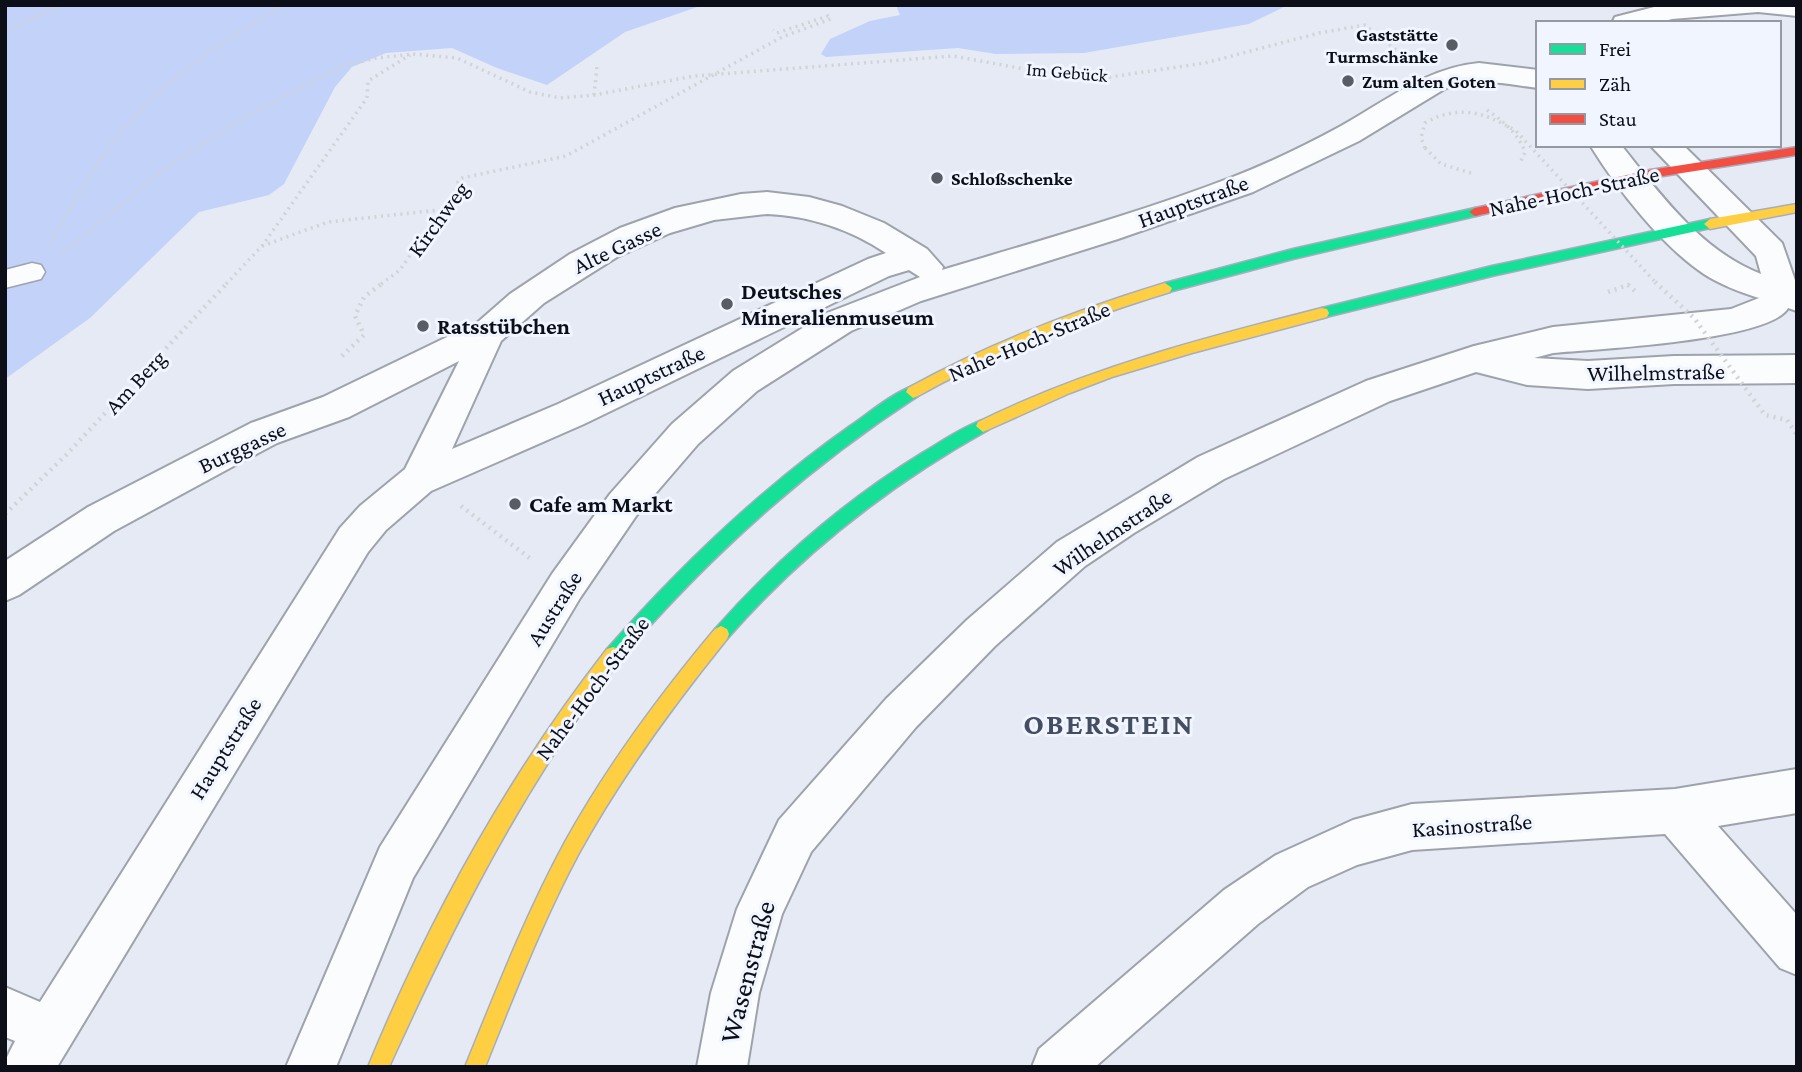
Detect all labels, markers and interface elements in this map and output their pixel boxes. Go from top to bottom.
legend [1536,21,1781,147]
place label: Gaststätte Turmschänke [1326,24,1438,67]
marker: Gaststätte Turmschänke [1444,37,1460,53]
text: Frei [1599,37,1631,61]
street label: Im Gebück [1025,58,1109,86]
place label: Zum alten Goten [1362,71,1496,92]
text: Zäh [1599,72,1631,96]
marker: Zum alten Goten [1340,73,1356,89]
text: Stau [1599,107,1637,131]
street label: Nahe-Hoch-Straße [1487,160,1661,222]
place label: Schloßschenke [951,168,1073,189]
street label: Hauptstraße [1134,169,1252,233]
marker: Schloßschenke [929,170,945,186]
street label: Kirchweg [402,176,474,262]
street label: Alte Gasse [569,215,665,279]
place label: Deutsches Mineralienmuseum [741,278,934,330]
street label: Nahe-Hoch-Straße [944,295,1114,387]
marker: Deutsches Mineralienmuseum [719,296,735,312]
place label: Ratsstübchen [437,313,570,339]
marker: Ratsstübchen [415,318,431,334]
street label: Hauptstraße [593,339,709,411]
street label: Am Berg [99,345,171,419]
street label: Wilhelmstraße [1587,358,1725,386]
street label: Burggasse [194,415,290,479]
street label: Wilhelmstraße [1048,483,1176,581]
place label: Cafe am Markt [529,491,673,517]
marker: Cafe am Markt [507,496,523,512]
street label: Austraße [521,566,587,650]
street label: Nahe-Hoch-Straße [530,611,654,765]
street label: Hauptstraße [183,692,267,804]
district label: OBERSTEIN [1023,707,1195,740]
street label: Kasinostraße [1411,808,1533,842]
street label: Wasenstraße [713,897,781,1047]

